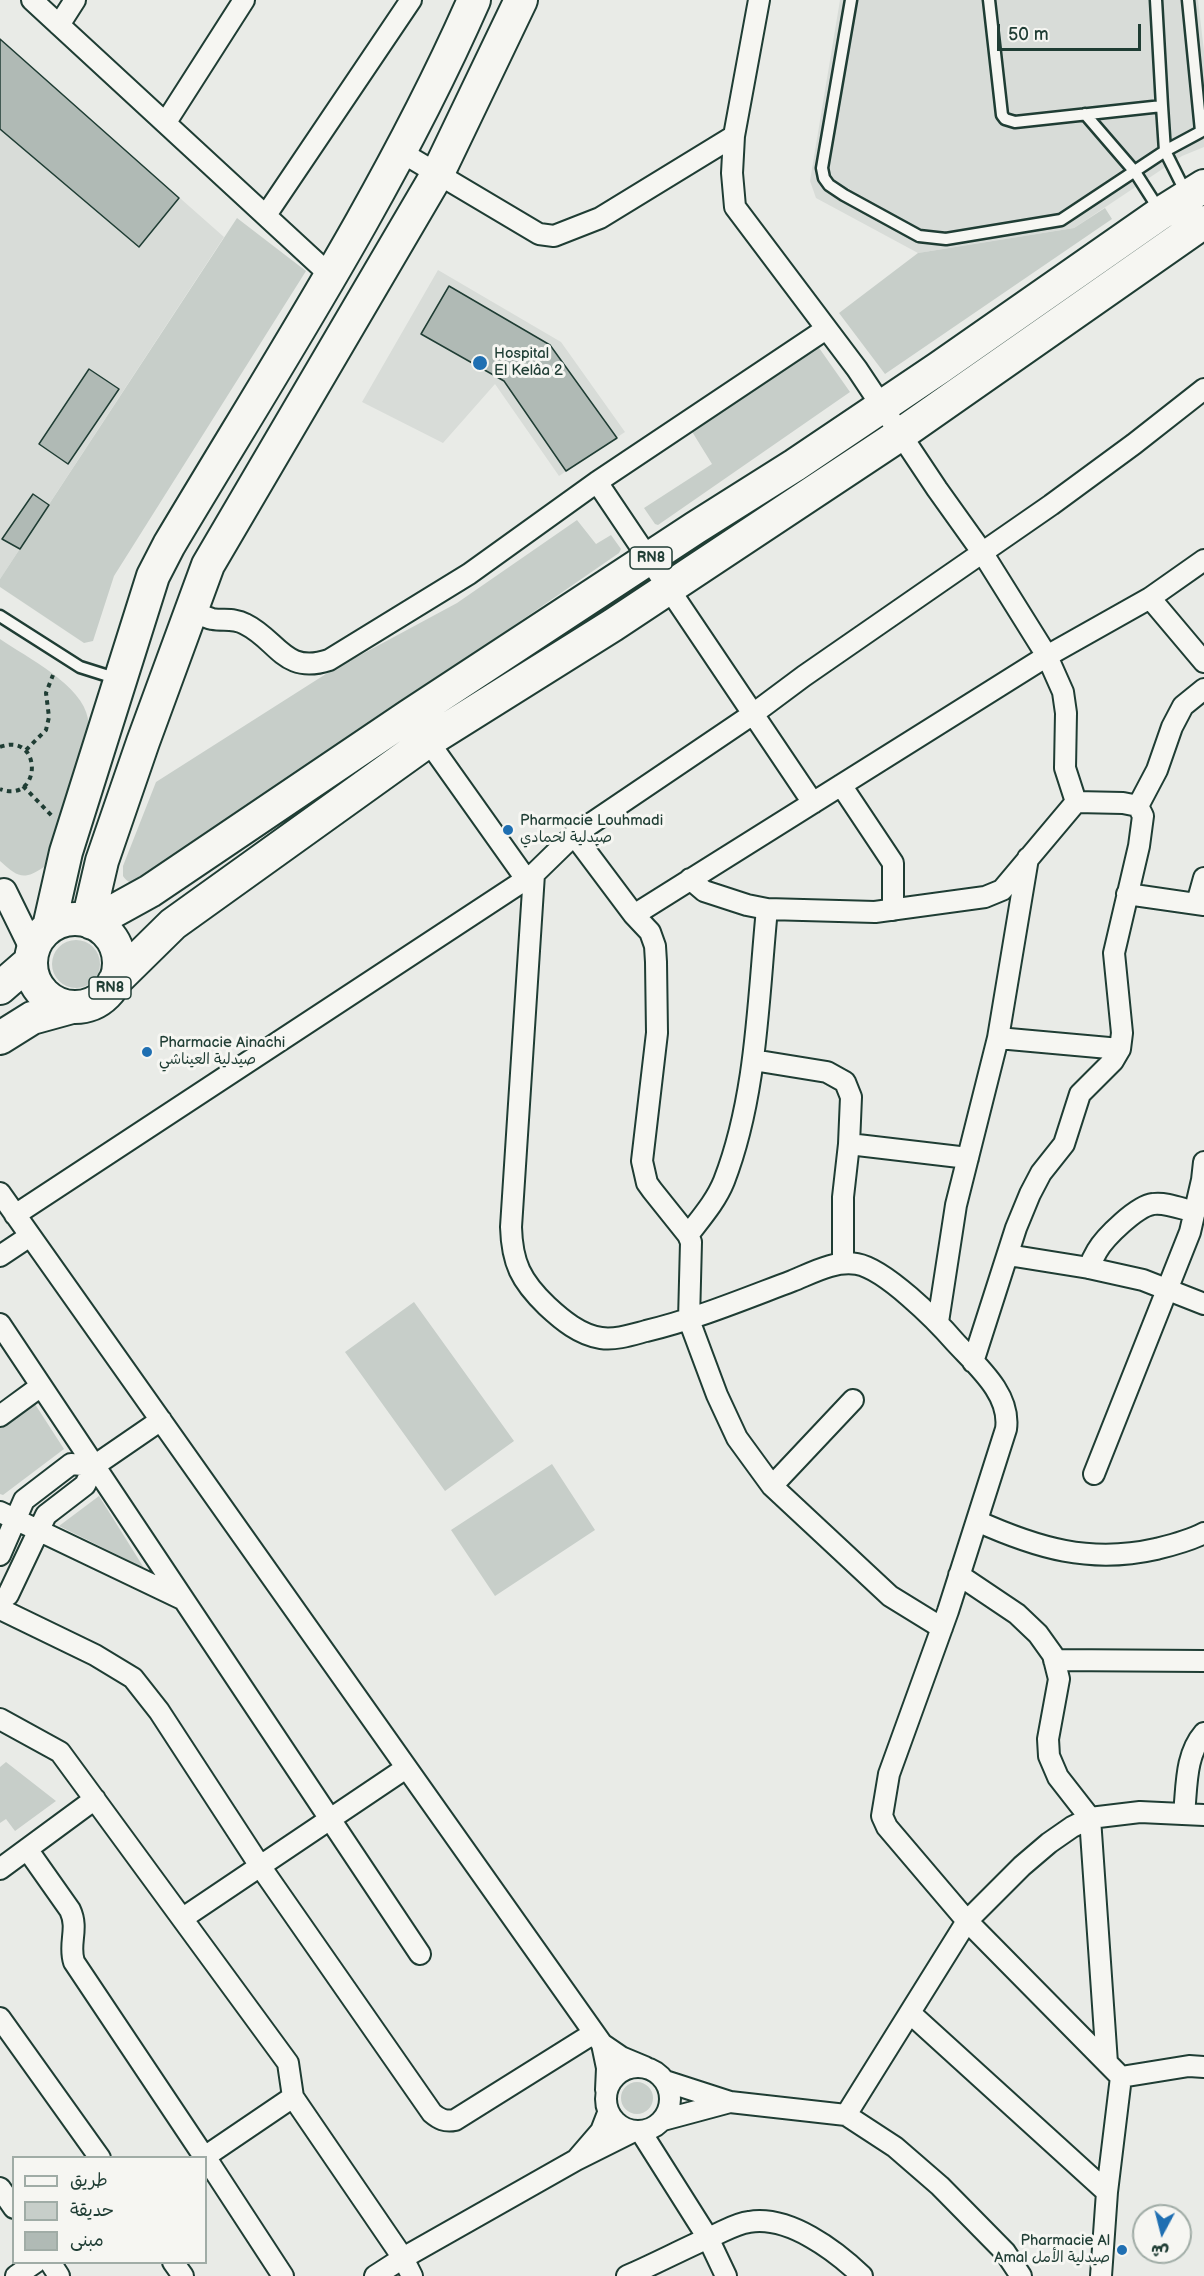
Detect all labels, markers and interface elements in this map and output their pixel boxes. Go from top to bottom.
scale bar [1000,12,1144,50]
text: 50 m [1008,24,1049,45]
place label: Hospital El Kelâa 2 [494,345,563,380]
marker: Hospital El Kelâa 2 [471,354,489,372]
road number: RN8 [630,547,672,569]
place label: Pharmacie Louhmadi صيدلية لحمادي [520,812,663,847]
marker: Pharmacie Louhmadi صيدلية لحمادي [501,823,515,837]
road number: RN8 [89,977,131,999]
place label: Pharmacie Ainachi صيدلية العيناشي [159,1034,285,1069]
marker: Pharmacie Ainachi صيدلية العيناشي [140,1045,154,1059]
legend [12,2156,207,2264]
text: طريق [70,2170,108,2191]
text: حديقة [70,2200,114,2221]
north arrow [1132,2204,1192,2264]
text: مبنى [70,2230,104,2251]
place label: Pharmacie Al Amal صيدلية الأمل [994,2232,1110,2267]
text: ش [1150,2240,1170,2261]
marker: Pharmacie Al Amal صيدلية الأمل [1115,2243,1129,2257]

